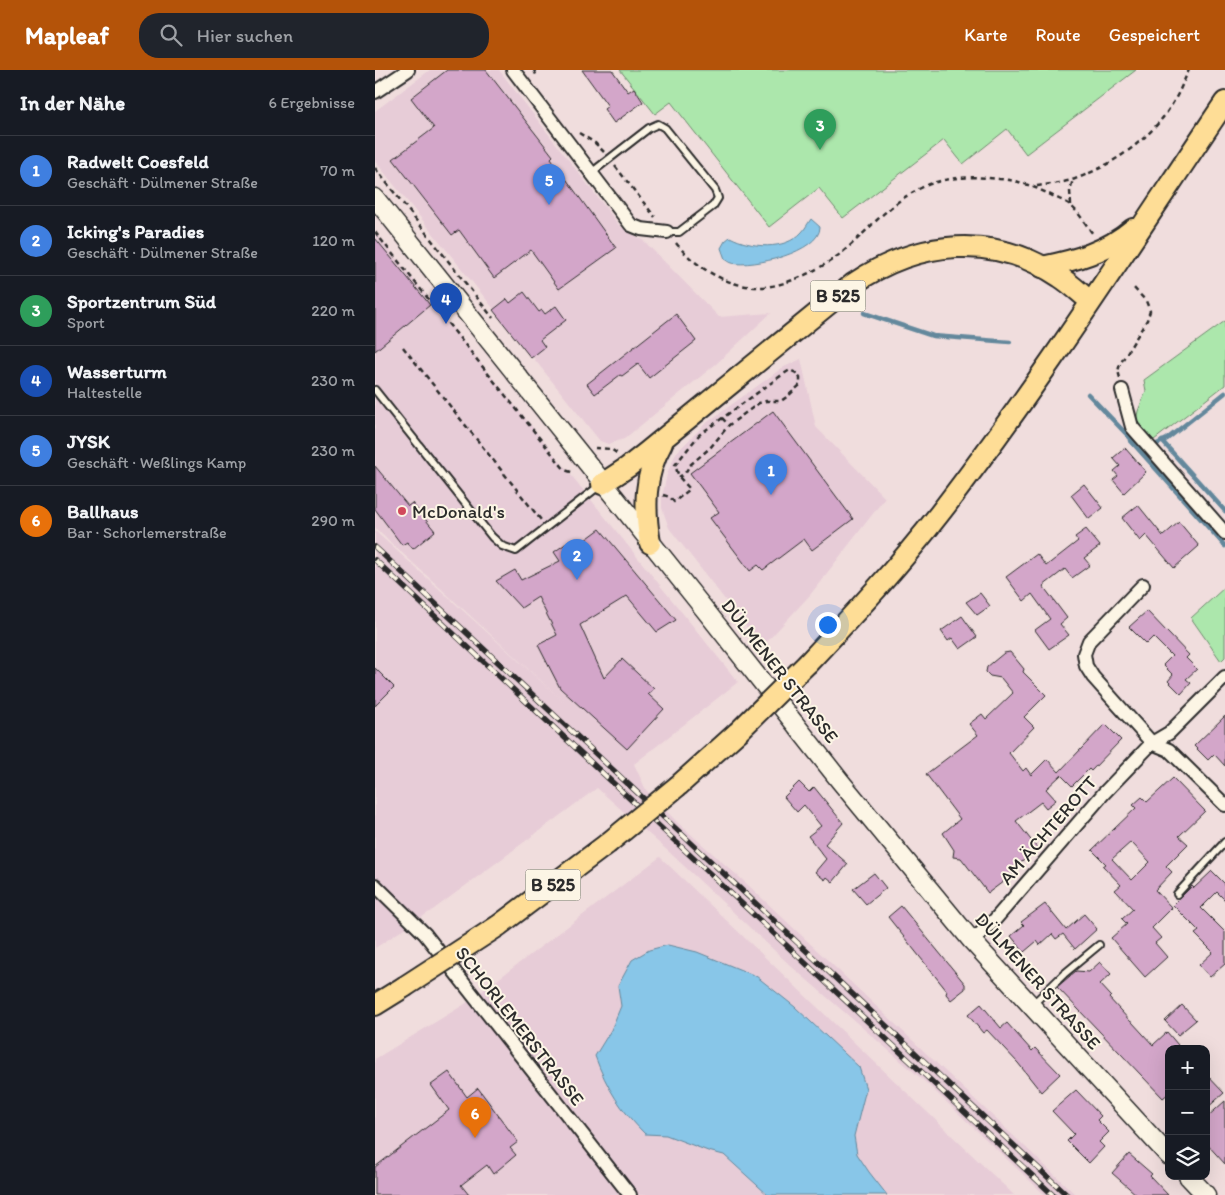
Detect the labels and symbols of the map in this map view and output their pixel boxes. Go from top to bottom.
pin: 3 [804,109,836,150]
pin: 5 [533,164,565,205]
road number: B 525 [811,280,865,312]
pin: 4 [430,283,462,324]
pin: 1 [755,454,787,495]
place label: McDonald's [412,500,505,523]
marker: McDonald's [396,505,408,517]
pin: 2 [561,539,593,580]
street label: DÜLMENER STRASSE [717,594,843,748]
your location [815,612,841,638]
street label: AM ÄCHTEROTT [994,771,1102,889]
road number: B 525 [525,870,581,900]
street label: DÜLMENER STRASSE [970,908,1106,1054]
street label: SCHORLEMERSTRASSE [451,942,589,1110]
pin: 6 [459,1097,491,1138]

